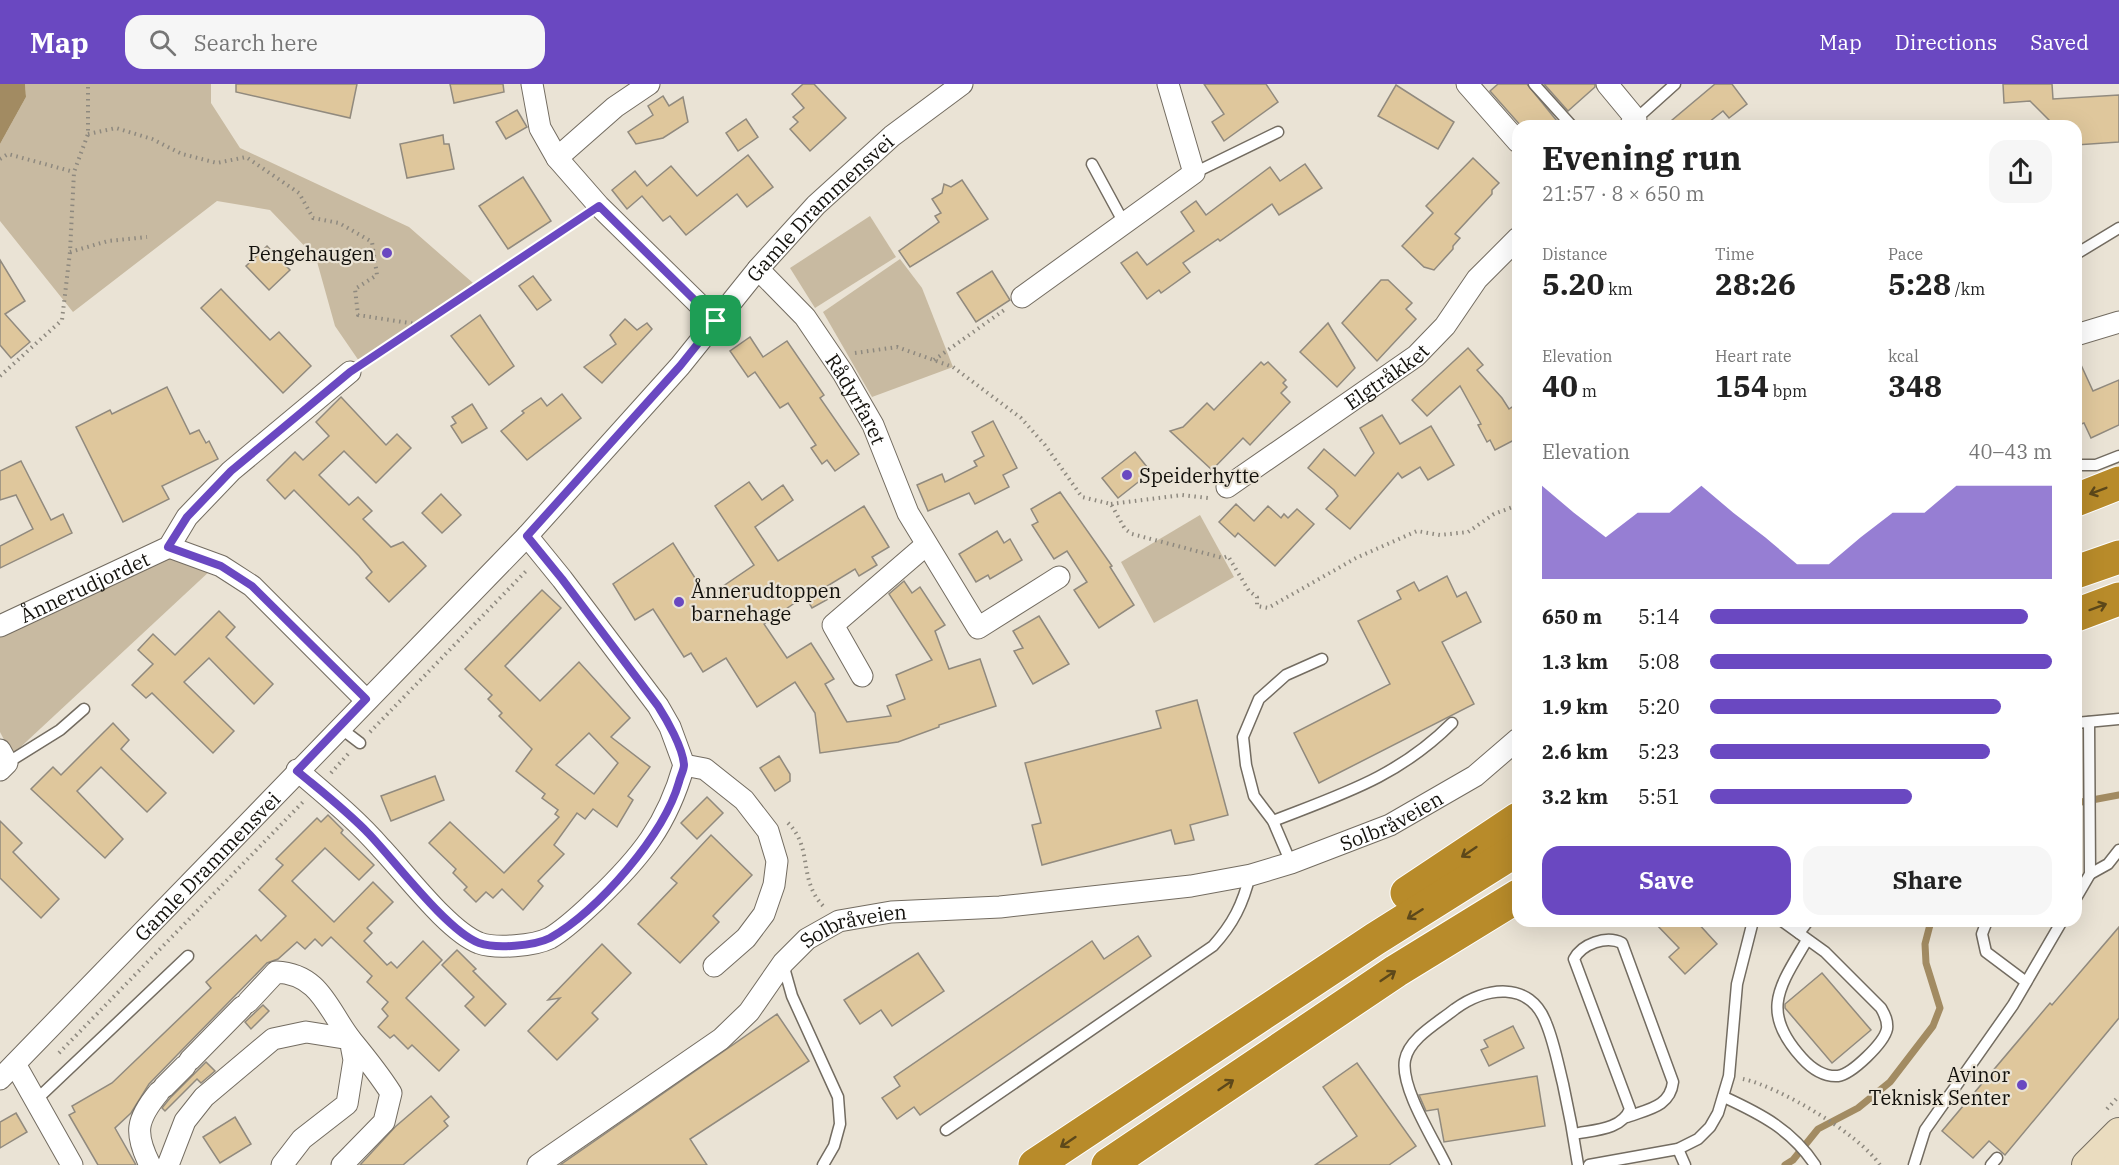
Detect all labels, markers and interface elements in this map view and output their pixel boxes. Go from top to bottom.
search box [125,15,545,69]
text: Map [30,24,89,61]
icon: search [146,26,179,59]
text: Search here [194,28,318,57]
text: Map [1819,28,1862,56]
text: Directions [1895,28,1997,56]
text: Saved [2030,28,2089,56]
street label: Gamle Drammensvei [740,128,899,287]
text: Evening run [1542,136,1742,179]
button: share [1989,140,2052,203]
text: 21:57 · 8 × 650 m [1542,180,1705,207]
place label: Pengehaugen [248,240,375,267]
text: Distance [1542,244,1607,264]
text: Time [1715,244,1754,264]
text: Pace [1888,244,1923,264]
marker: Pengehaugen [380,246,394,260]
text: 5.20 [1542,264,1604,303]
text: 28:26 [1715,264,1796,303]
text: 5:28 [1888,264,1951,303]
text: km [1604,279,1633,299]
text: /km [1951,279,1985,299]
pin [690,295,741,346]
icon: arrive [699,304,732,337]
street label: Elgtråkket [1339,337,1435,415]
text: Elevation [1542,346,1612,366]
text: Heart rate [1715,346,1792,366]
text: kcal [1888,346,1919,366]
street label: Rådyrfaret [820,348,893,448]
text: 40 [1542,366,1578,405]
text: 154 [1715,366,1769,405]
text: 348 [1888,366,1942,405]
text: m [1578,381,1597,401]
text: bpm [1769,381,1807,401]
text: Elevation [1542,438,1630,465]
text: 40–43 m [1969,438,2052,465]
place label: Speiderhytte [1139,462,1259,489]
marker: Speiderhytte [1120,468,1134,482]
one-way arrow [2089,486,2107,497]
street label: Ånnerudjordet [15,545,153,628]
place label: Ånnerudtoppen barnehage [691,577,842,627]
marker: Ånnerudtoppen barnehage [672,595,686,609]
one-way arrow [2088,601,2106,612]
text: 650 m [1542,603,1602,630]
text: 5:14 [1638,603,1680,630]
text: 1.3 km [1542,648,1608,675]
text: 5:08 [1638,648,1680,675]
text: 1.9 km [1542,693,1608,720]
text: 5:20 [1638,693,1680,720]
text: 2.6 km [1542,738,1608,765]
text: 5:23 [1638,738,1680,765]
text: 3.2 km [1542,783,1608,810]
text: 5:51 [1638,783,1680,810]
street label: Solbråveien [1336,784,1448,857]
street label: Gamle Drammensvei [128,785,286,947]
one-way arrow [1461,845,1478,858]
button: Save [1542,846,1791,915]
button: Share [1803,846,2052,915]
street label: Solbråveien [793,898,907,953]
one-way arrow [1407,908,1424,920]
one-way arrow [1380,970,1397,983]
place label: Avinor Teknisk Senter [1868,1061,2010,1111]
marker: Avinor Teknisk Senter [2015,1078,2029,1092]
one-way arrow [1218,1079,1234,1091]
one-way arrow [1060,1137,1077,1149]

